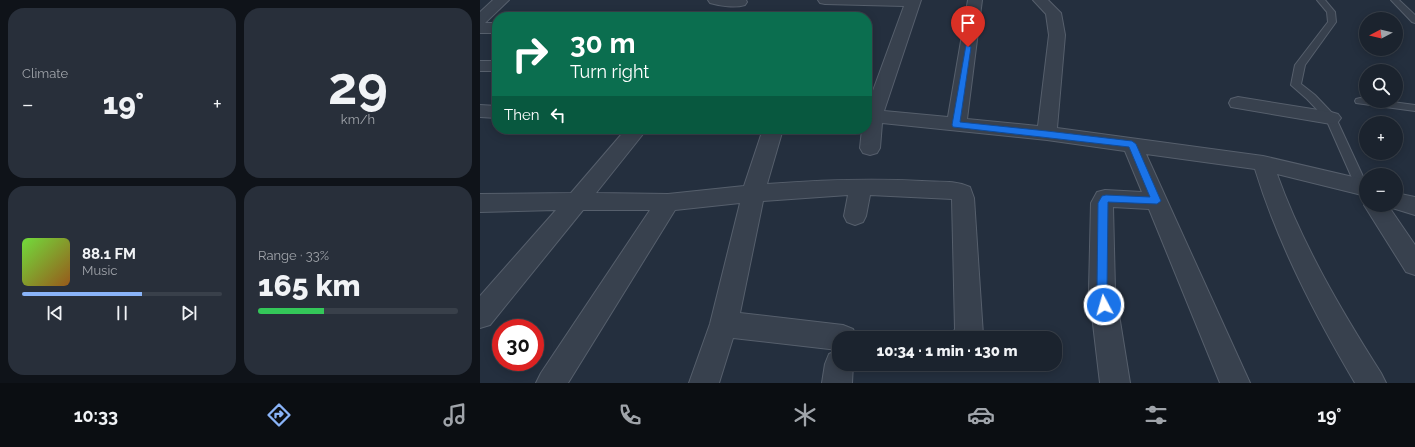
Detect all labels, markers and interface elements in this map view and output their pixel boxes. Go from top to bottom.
pin [951,6,985,47]
icon: arrive [957,12,979,34]
north arrow [1359,12,1403,56]
map controls [1359,12,1403,212]
text: 30 m [570,27,636,60]
icon: right [504,28,556,80]
text: 29 [328,55,388,116]
text: Turn right [570,61,649,82]
button: search [1359,64,1403,108]
text: Climate [22,66,68,81]
text: 19° [103,86,144,121]
text: − [22,91,34,117]
text: + [213,91,222,117]
icon: left [547,104,569,126]
text: Then [504,106,539,124]
text: km/h [341,112,375,127]
button: + [1359,116,1403,160]
button: − [1359,168,1403,212]
text: 88.1 FM [82,245,136,263]
text: Range · 33% [258,248,329,263]
text: Music [82,263,117,278]
text: 165 km [258,268,361,303]
position arrow [1083,284,1125,326]
icon: previous [44,302,66,324]
icon: pause [111,302,133,324]
icon: next [178,302,200,324]
speed limit sign: 30 [492,319,544,371]
text: 10:34 · 1 min · 130 m [876,342,1018,360]
icon: directions [265,401,293,429]
icon: music [441,401,469,429]
icon: phone [616,401,644,429]
icon: climate [791,401,819,429]
icon: car [967,401,995,429]
icon: filters [1142,401,1170,429]
text: 10:33 [74,405,118,426]
text: 19° [1317,405,1341,426]

